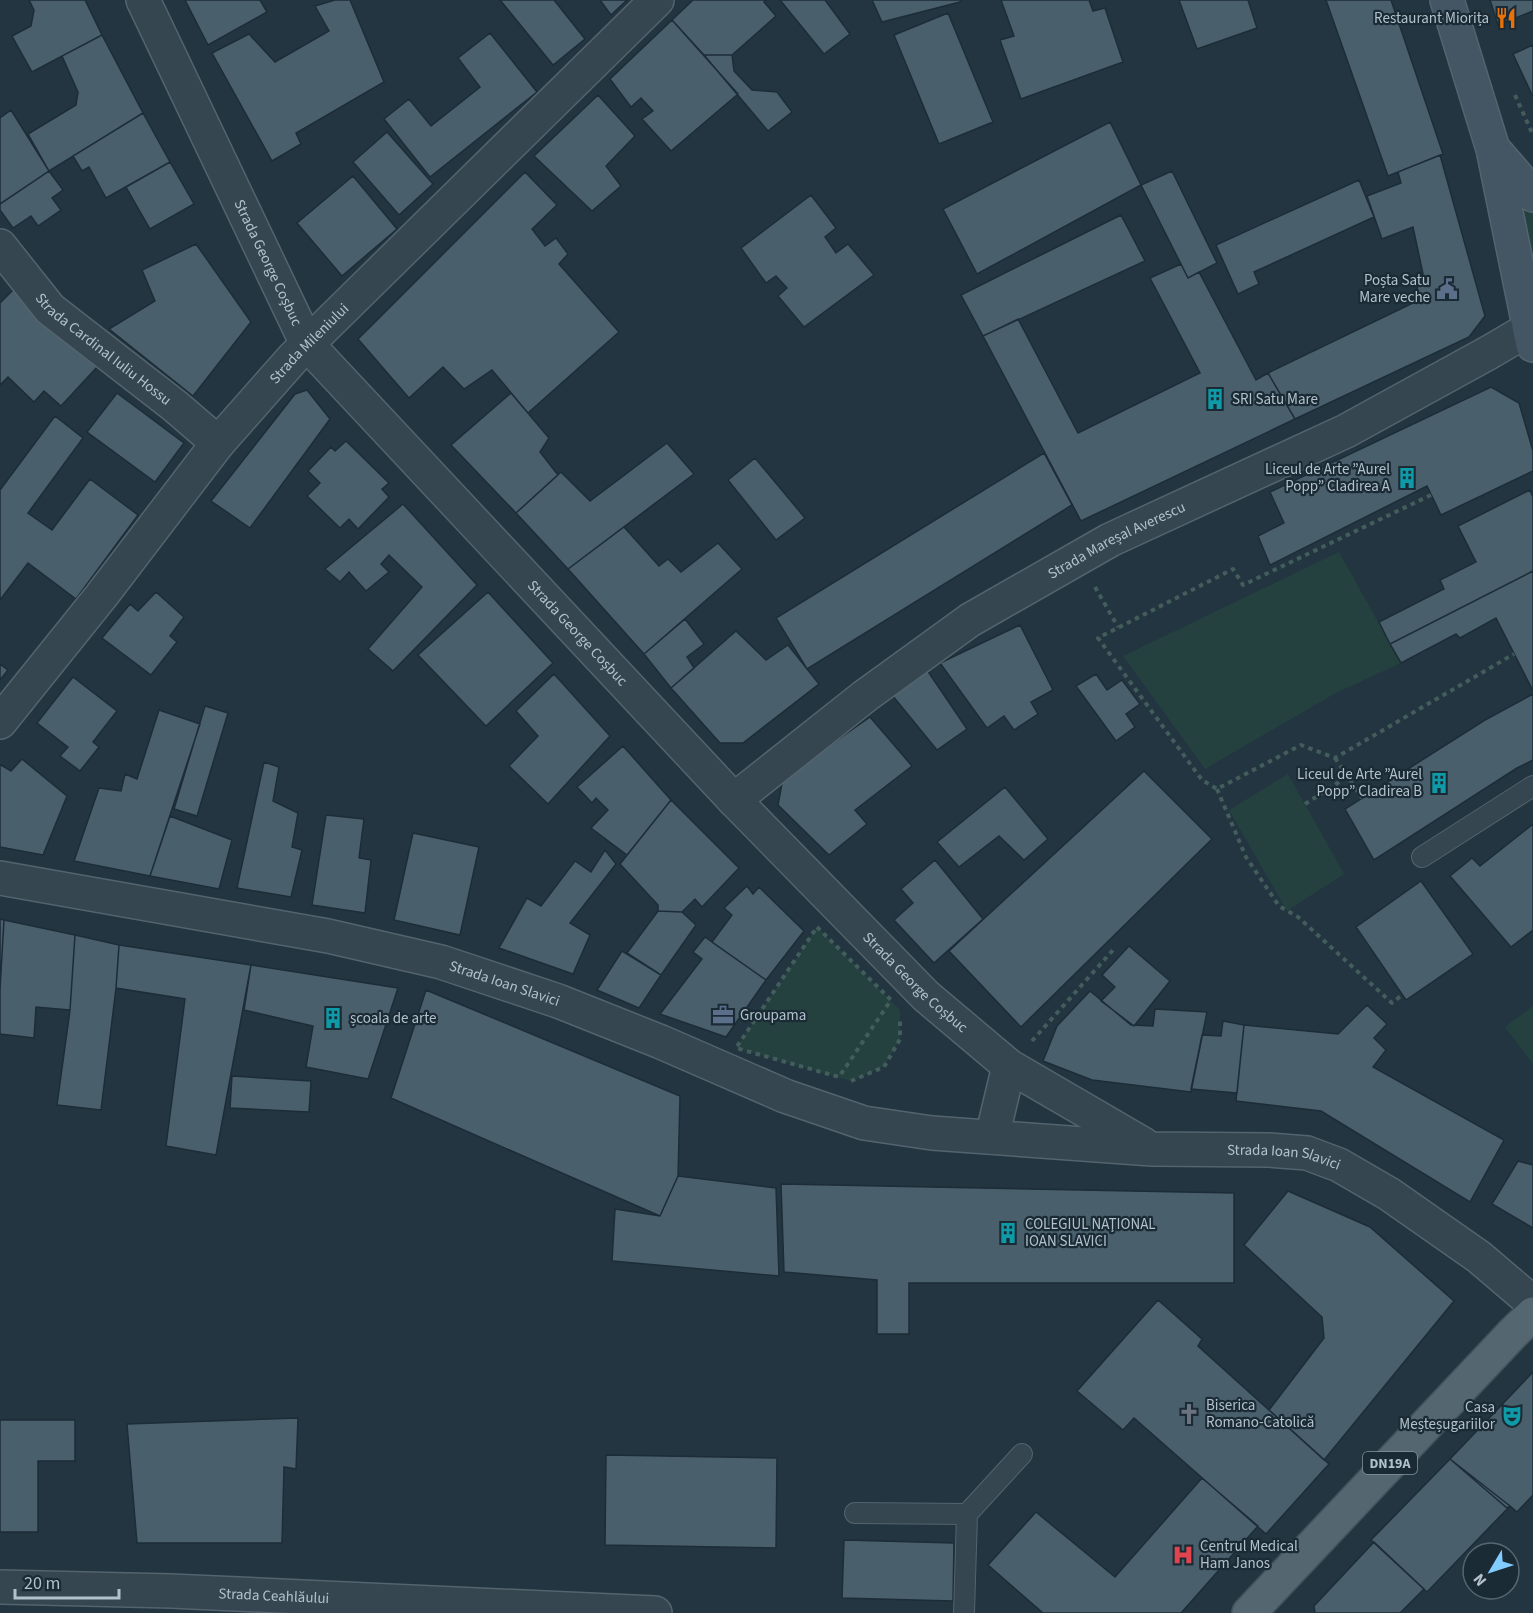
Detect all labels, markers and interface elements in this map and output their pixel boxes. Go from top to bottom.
restaurant icon: Restaurant Miorița [1494,6,1518,30]
place label: Restaurant Miorița [1374,8,1489,29]
street label: Strada George Coșbuc [229,196,307,330]
place label: Poșta Satu Mare veche [1359,270,1430,308]
public building icon: Poșta Satu Mare veche [1435,277,1459,301]
street label: Strada Cardinal Iuliu Hossu [30,289,176,410]
street label: Strada Mileniului [265,299,354,389]
building icon: SRI Satu Mare [1203,387,1227,411]
place label: SRI Satu Mare [1232,389,1318,410]
place label: Liceul de Arte ”Aurel Popp” Cladirea A [1265,459,1391,497]
building icon: Liceul de Arte ”Aurel Popp” Cladirea A [1395,466,1419,490]
street label: Strada Mareșal Averescu [1044,497,1189,584]
street label: Strada George Coșbuc [522,576,632,691]
place label: Liceul de Arte ”Aurel Popp” Cladirea B [1297,764,1422,802]
building icon: Liceul de Arte ”Aurel Popp” Cladirea B [1427,771,1451,795]
street label: Strada George Coșbuc [858,927,972,1038]
street label: Strada Ioan Slavici [446,955,562,1012]
office icon: Groupama [711,1003,735,1027]
place label: Groupama [740,1005,806,1026]
building icon: școala de arte [321,1006,345,1030]
place label: școala de arte [350,1008,437,1029]
street label: Strada Ioan Slavici [1227,1140,1344,1176]
place label: COLEGIUL NAŢIONAL IOAN SLAVICI [1025,1214,1156,1252]
building icon: COLEGIUL NAŢIONAL IOAN SLAVICI [996,1221,1020,1245]
place label: Biserica Romano-Catolică [1206,1395,1314,1433]
place label: Casa Meșteșugariilor [1399,1397,1496,1435]
church icon: Biserica Romano-Catolică [1177,1402,1201,1426]
theatre icon: Casa Meșteșugariilor [1500,1404,1524,1428]
road number: DN19A [1363,1452,1417,1474]
place label: Centrul Medical Ham Janos [1200,1536,1298,1574]
north arrow [1461,1541,1521,1601]
hospital icon: Centrul Medical Ham Janos [1171,1543,1195,1567]
scale bar [15,1562,118,1600]
text: N [1468,1569,1492,1591]
text: 20 m [24,1571,60,1596]
street label: Strada Ceahlăului [218,1583,330,1609]

